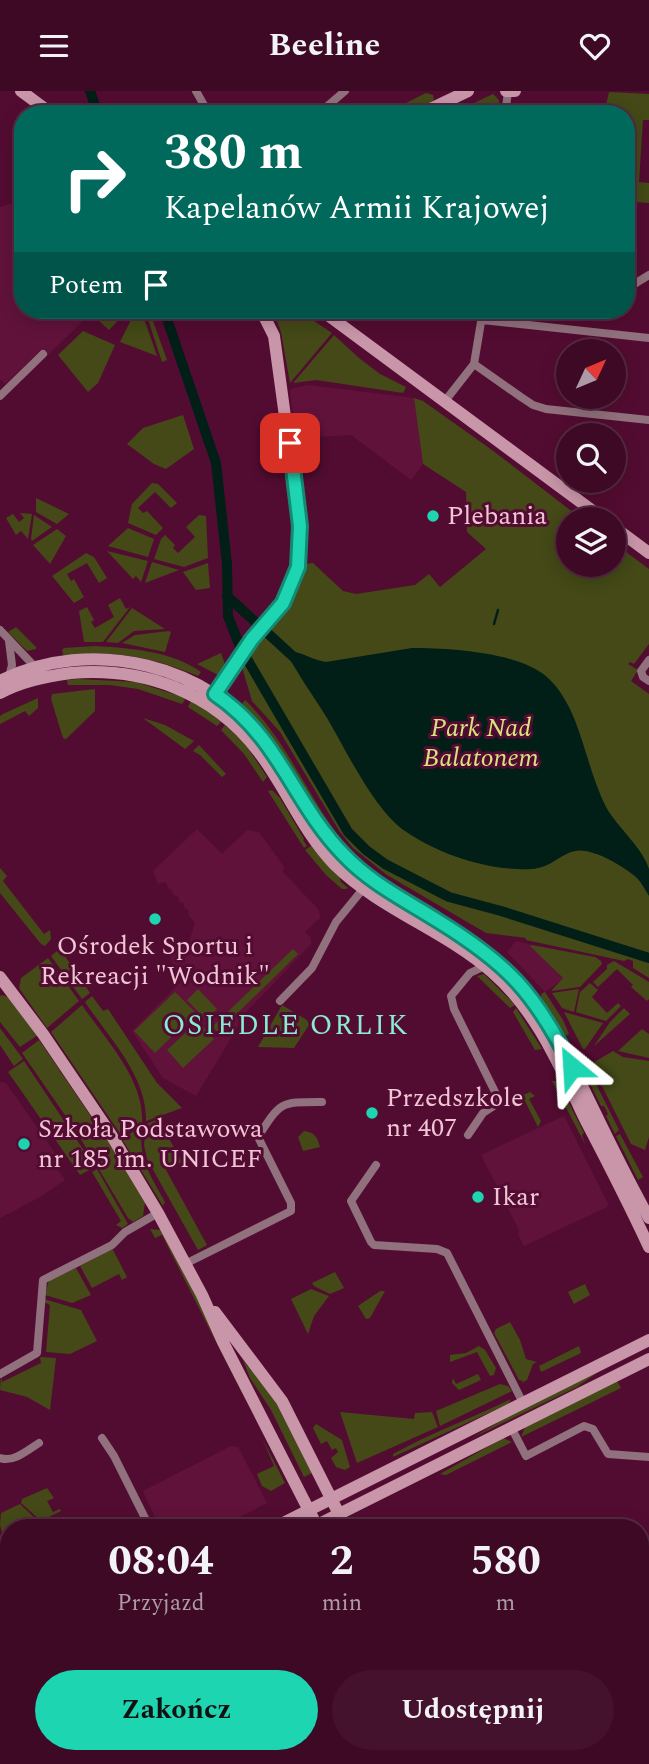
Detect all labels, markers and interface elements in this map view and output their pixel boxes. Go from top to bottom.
text: Beeline [269,21,380,70]
icon: menu [35,27,73,65]
icon: heart [576,27,614,65]
text: 380 m [164,116,303,191]
icon: right [49,133,140,224]
text: Kapelanów Armii Krajowej [164,184,550,233]
text: Potem [49,265,123,305]
icon: arrive [137,266,175,304]
north arrow [556,339,626,409]
map controls [556,339,626,577]
pin [260,413,320,473]
button: search [556,423,626,493]
icon: arrive [271,424,309,462]
place label: Plebania [447,496,547,536]
button: layers [556,507,626,577]
marker: Plebania [425,508,441,524]
park label: Park Nad Balatonem [423,708,539,778]
marker: Ośrodek Sportu i Rekreacji "Wodnik" [147,911,163,927]
place label: Ośrodek Sportu i Rekreacji "Wodnik" [40,926,270,996]
district label: OSIEDLE ORLIK [163,1004,409,1047]
position arrow [535,1030,609,1104]
place label: Przedszkole nr 407 [386,1078,524,1148]
marker: Przedszkole nr 407 [364,1105,380,1121]
place label: Szkoła Podstawowa nr 185 im. UNICEF [38,1109,263,1179]
marker: Szkoła Podstawowa nr 185 im. UNICEF [16,1136,32,1152]
place label: Ikar [492,1177,539,1217]
marker: Ikar [470,1189,486,1205]
text: 08:04 [108,1530,214,1593]
text: 2 [330,1530,354,1593]
text: 580 [470,1530,541,1593]
text: Przyjazd [117,1586,205,1621]
text: min [322,1586,362,1621]
text: m [496,1586,515,1621]
button: Zakończ [35,1670,318,1750]
button: Udostępnij [332,1670,614,1750]

